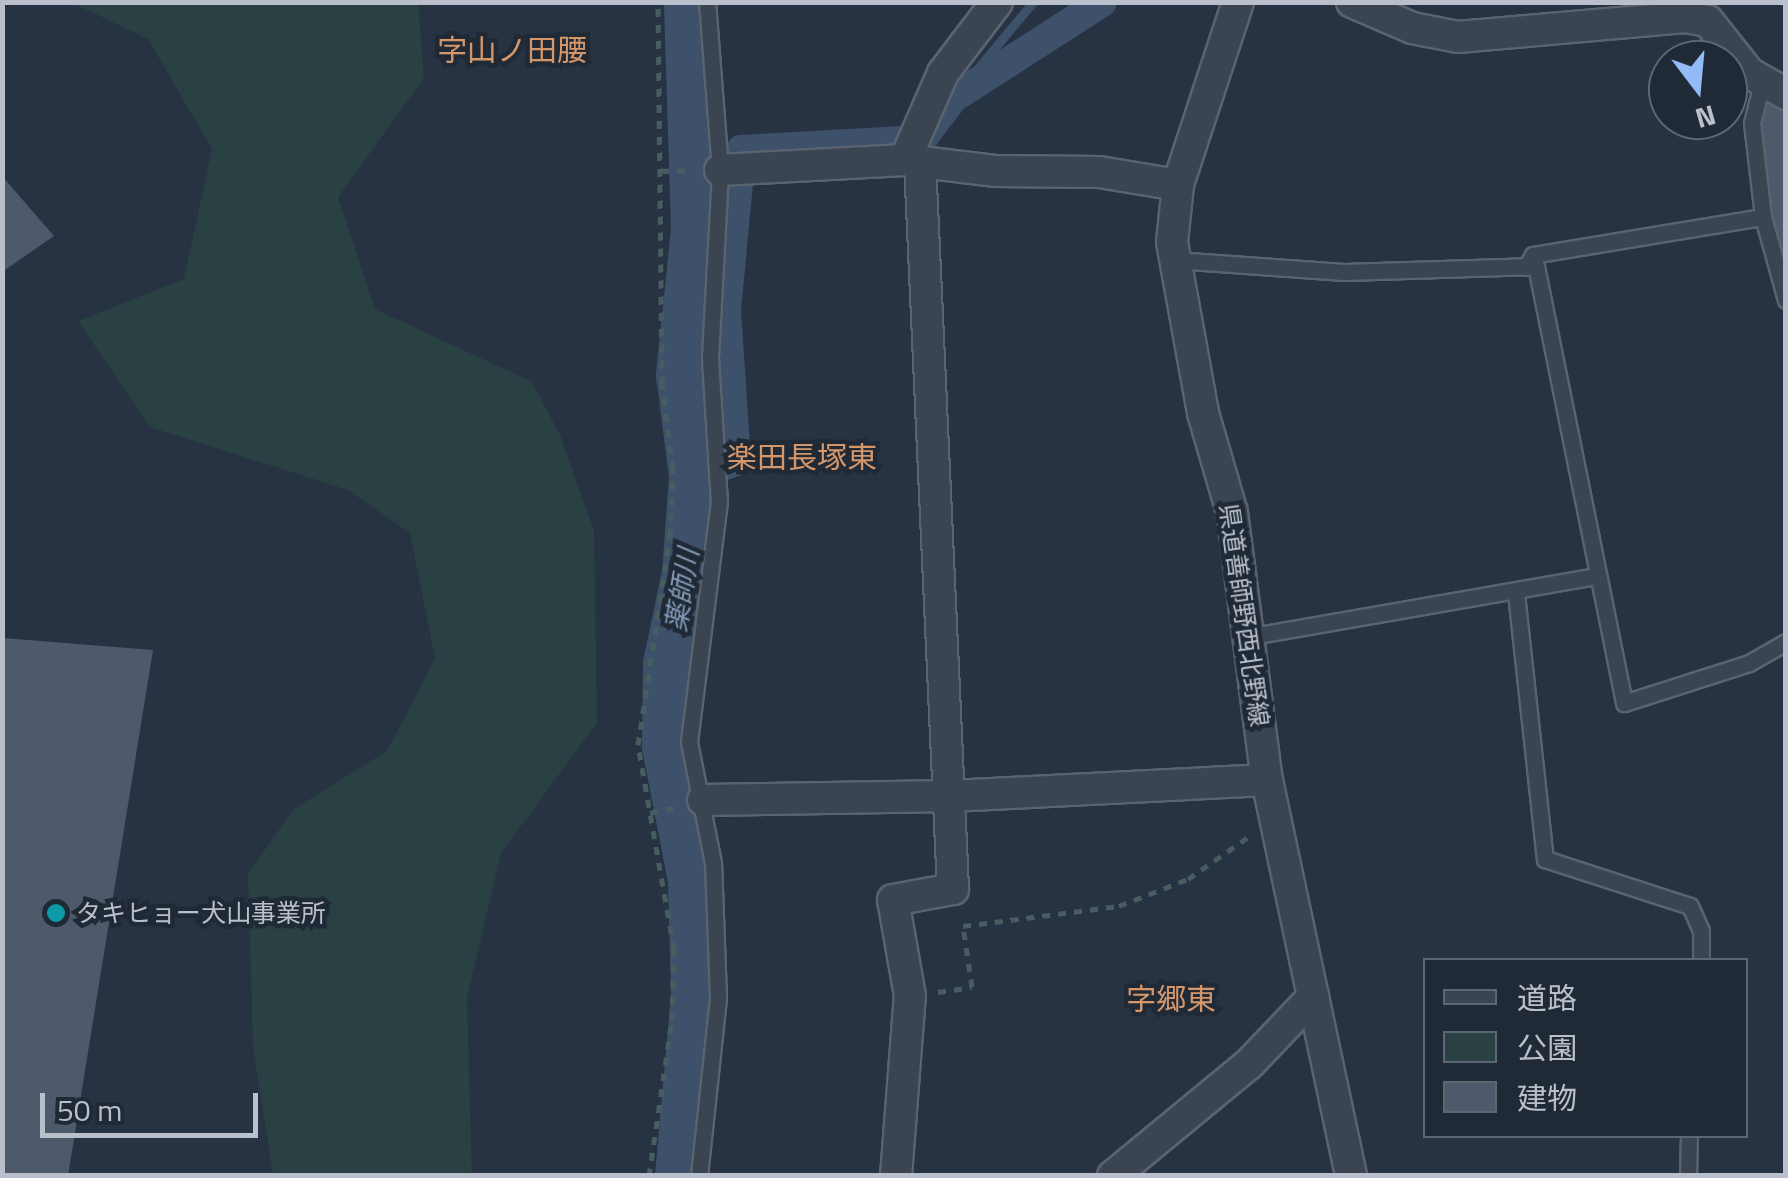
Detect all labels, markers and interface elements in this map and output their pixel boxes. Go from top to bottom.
district label: 字山ノ田腰 [437,32,587,68]
north arrow [1648,40,1748,140]
text: N [1691,94,1721,141]
district label: 楽田長塚東 [727,439,877,475]
street label: 県道善師野西北野線 [1213,502,1275,728]
water label: 薬師川 [659,546,705,634]
place label: タキヒョー犬山事業所 [76,898,326,928]
marker: タキヒョー犬山事業所 [45,902,67,924]
legend [1423,958,1748,1138]
text: 道路 [1517,975,1577,1021]
district label: 字郷東 [1126,981,1216,1017]
text: 公園 [1517,1025,1577,1071]
scale bar [45,1073,262,1135]
text: 建物 [1517,1075,1577,1121]
text: 50 m [57,1087,122,1133]

